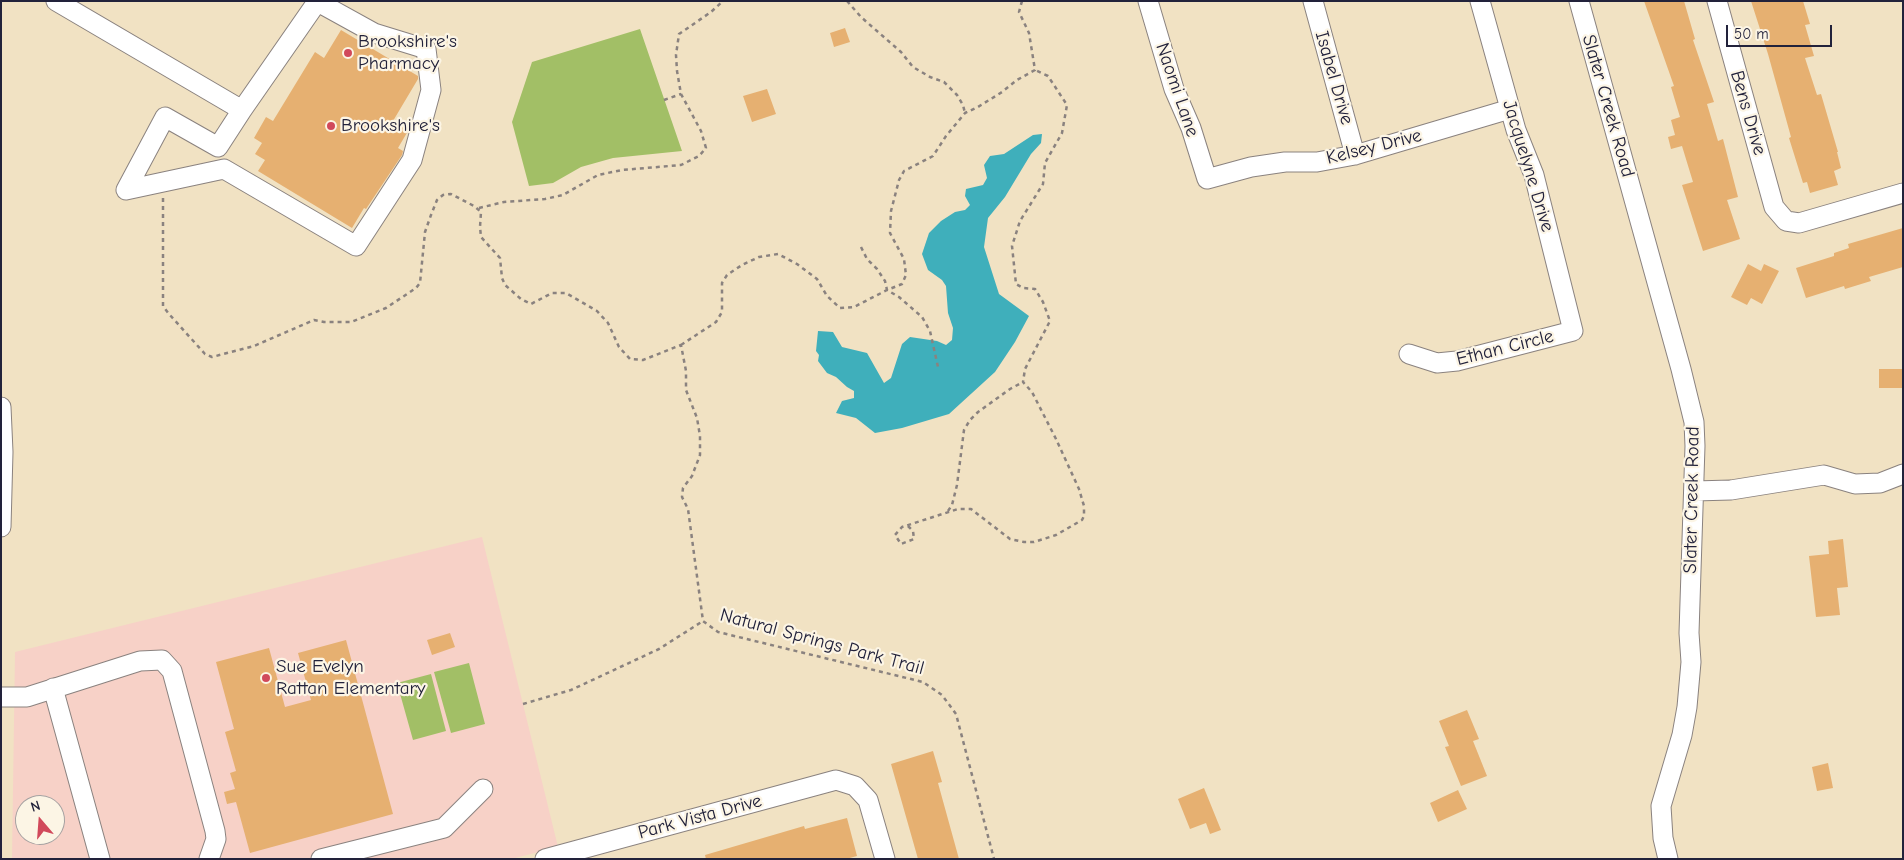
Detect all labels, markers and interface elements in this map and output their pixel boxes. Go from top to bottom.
scale bar [1729,15,1835,47]
text: 50 m [1734,25,1769,43]
street label: Isabel Drive [1310,29,1358,127]
place label: Brookshire's Pharmacy [358,31,457,75]
street label: Slater Creek Road [1577,32,1639,180]
street label: Naomi Lane [1150,40,1204,140]
marker: Brookshire's Pharmacy [342,47,354,59]
street label: Bens Drive [1725,68,1771,158]
street label: Jacquelyne Drive [1497,97,1559,235]
place label: Brookshire's [341,115,440,137]
marker: Brookshire's [325,120,337,132]
street label: Kelsey Drive [1324,124,1424,170]
street label: Ethan Circle [1454,325,1556,371]
street label: Slater Creek Road [1679,426,1705,574]
street label: Natural Springs Park Trail [717,604,927,680]
place label: Sue Evelyn Rattan Elementary [276,656,425,700]
marker: Sue Evelyn Rattan Elementary [260,672,272,684]
street label: Park Vista Drive [636,790,764,844]
north arrow [15,795,65,845]
text: N [29,797,42,816]

